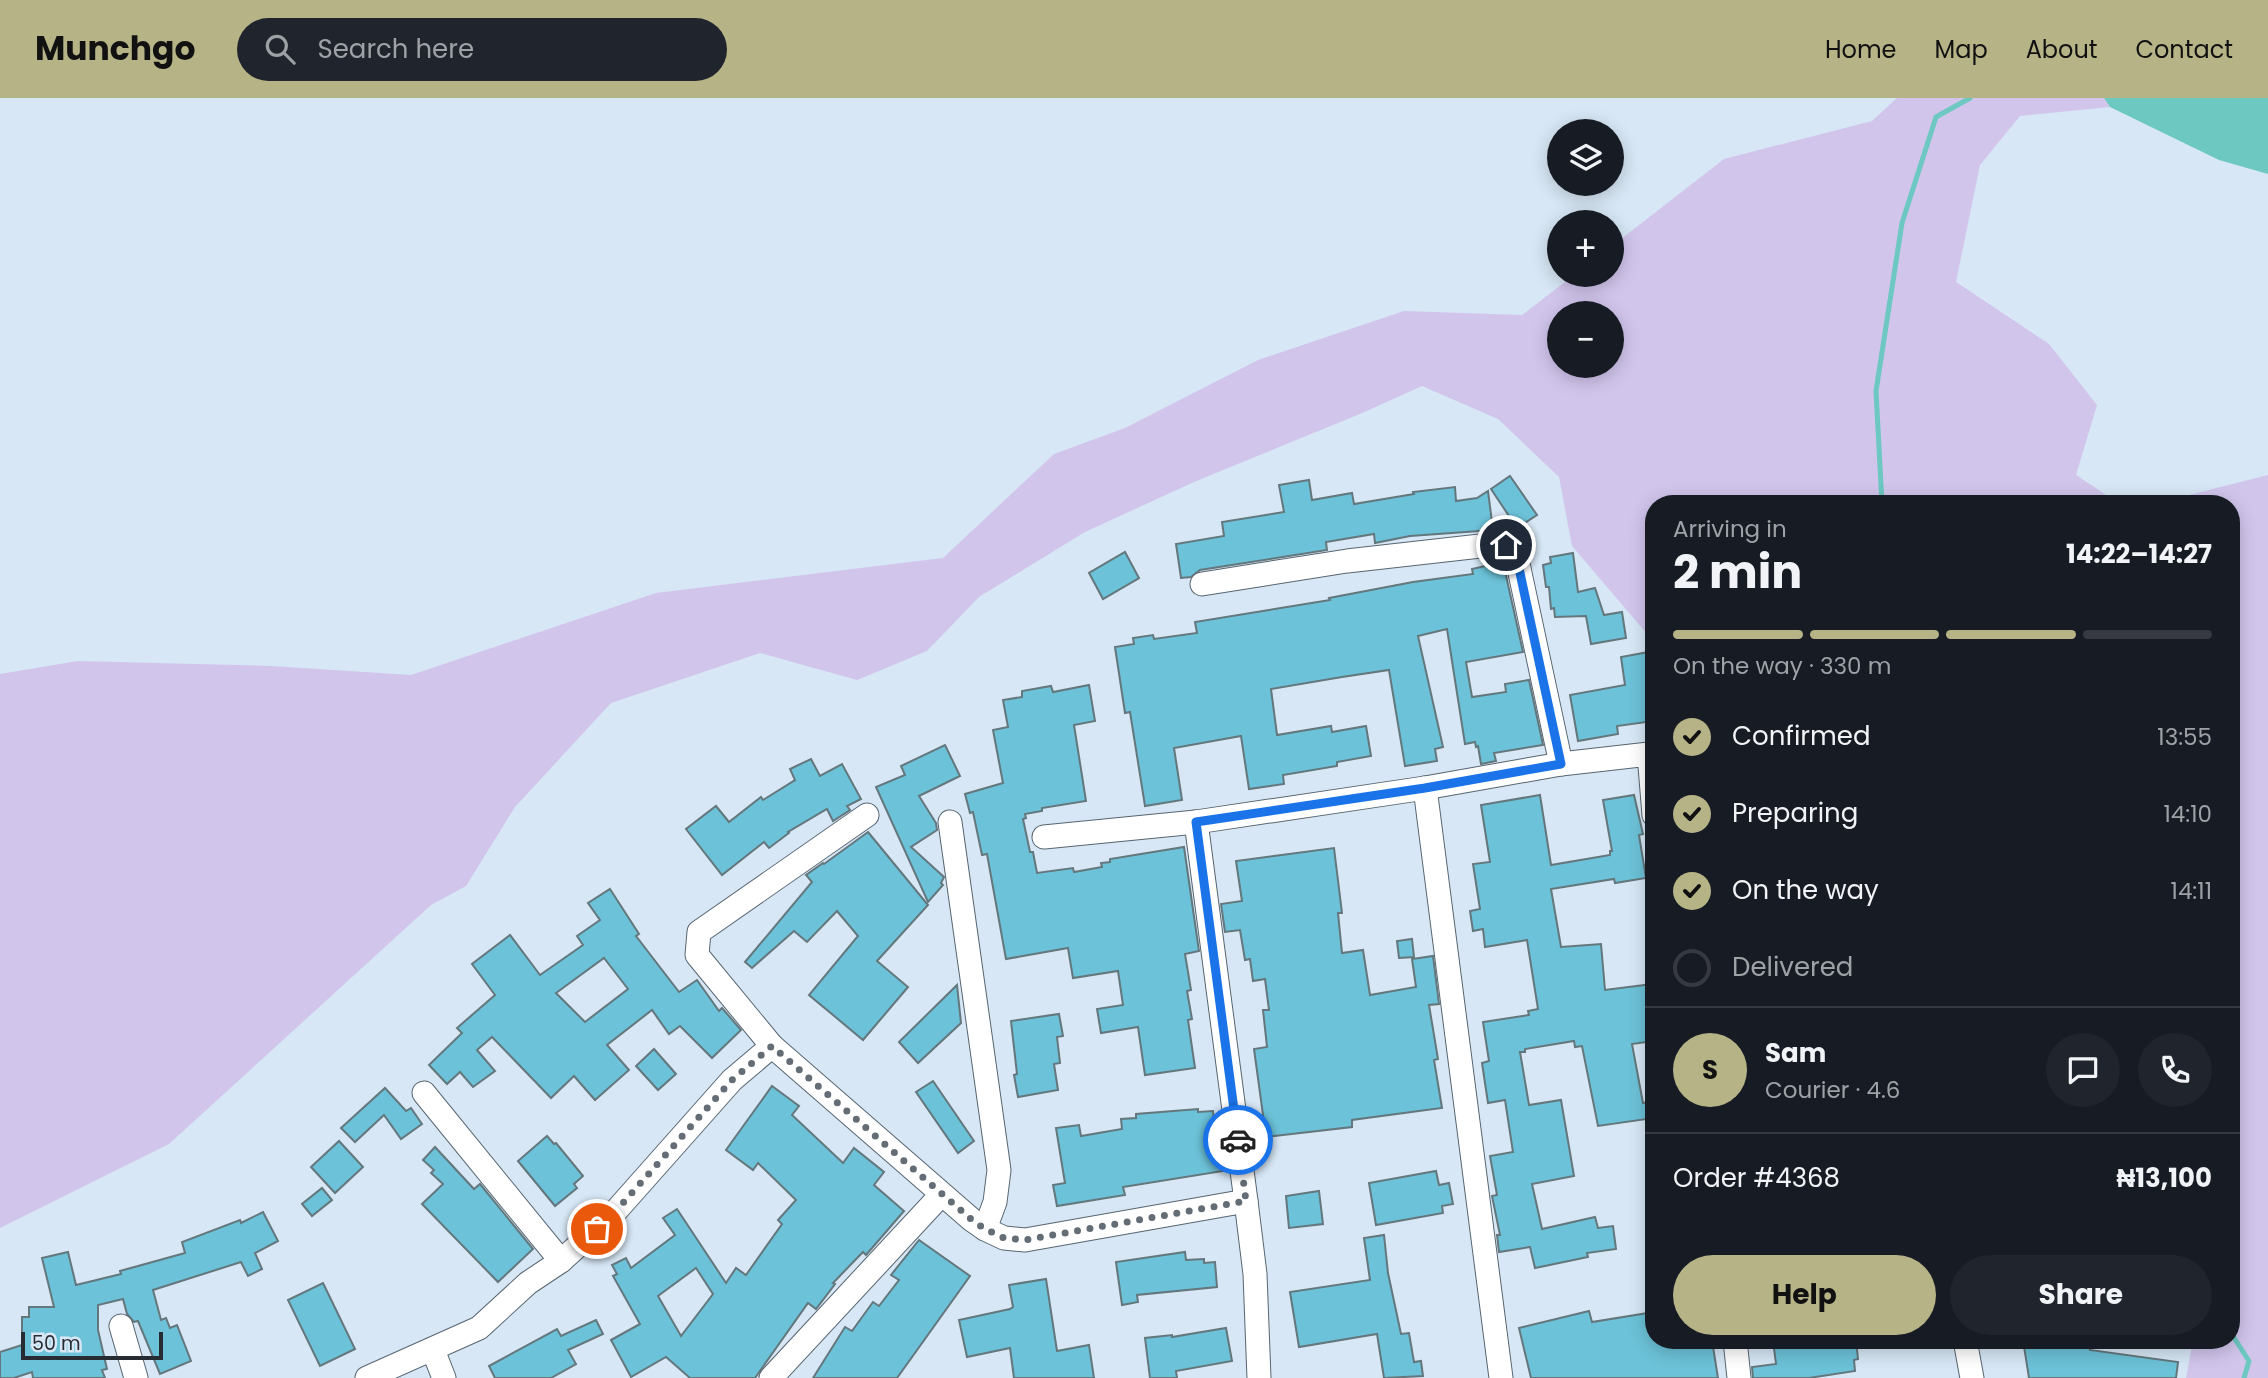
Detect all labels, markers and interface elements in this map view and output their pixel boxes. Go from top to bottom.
search box [237,18,727,81]
text: Munchgo [35,25,195,72]
icon: search [261,30,299,68]
text: Search here [317,31,474,67]
text: Home [1825,33,1897,66]
text: Map [1935,33,1988,66]
text: About [2026,33,2097,66]
text: Contact [2135,33,2233,66]
map controls [1547,119,1624,378]
button: layers [1547,119,1624,196]
button: + [1547,210,1624,287]
button: − [1547,301,1624,378]
text: Arriving in [1673,513,1787,545]
pin [1476,515,1536,575]
icon: home [1487,526,1525,564]
text: 14:22–14:27 [2066,536,2212,572]
text: 2 min [1673,540,1802,604]
text: On the way · 330 m [1673,650,1891,682]
icon: check [1673,718,1711,756]
text: Confirmed [1732,718,1870,754]
text: 13:55 [2157,721,2212,753]
icon: check [1673,795,1711,833]
text: Preparing [1732,795,1858,831]
text: 14:10 [2163,798,2212,830]
icon: check [1673,872,1711,910]
text: On the way [1732,872,1879,908]
text: 14:11 [2171,875,2212,907]
text: Delivered [1732,949,1853,985]
button: chat [2046,1033,2120,1107]
button: phone [2138,1033,2212,1107]
text: Sam [1765,1035,1826,1071]
text: S [1702,1052,1718,1088]
text: Courier · 4.6 [1765,1074,1900,1106]
courier [1203,1105,1273,1175]
icon: car [1219,1121,1257,1159]
text: Order #4368 [1673,1160,1840,1196]
text: ₦13,100 [2117,1160,2212,1196]
pin [567,1199,627,1259]
icon: bag [578,1210,616,1248]
button: Help [1673,1255,1936,1335]
button: Share [1950,1255,2212,1335]
scale bar [21,1329,163,1361]
text: 50 m [32,1330,81,1357]

